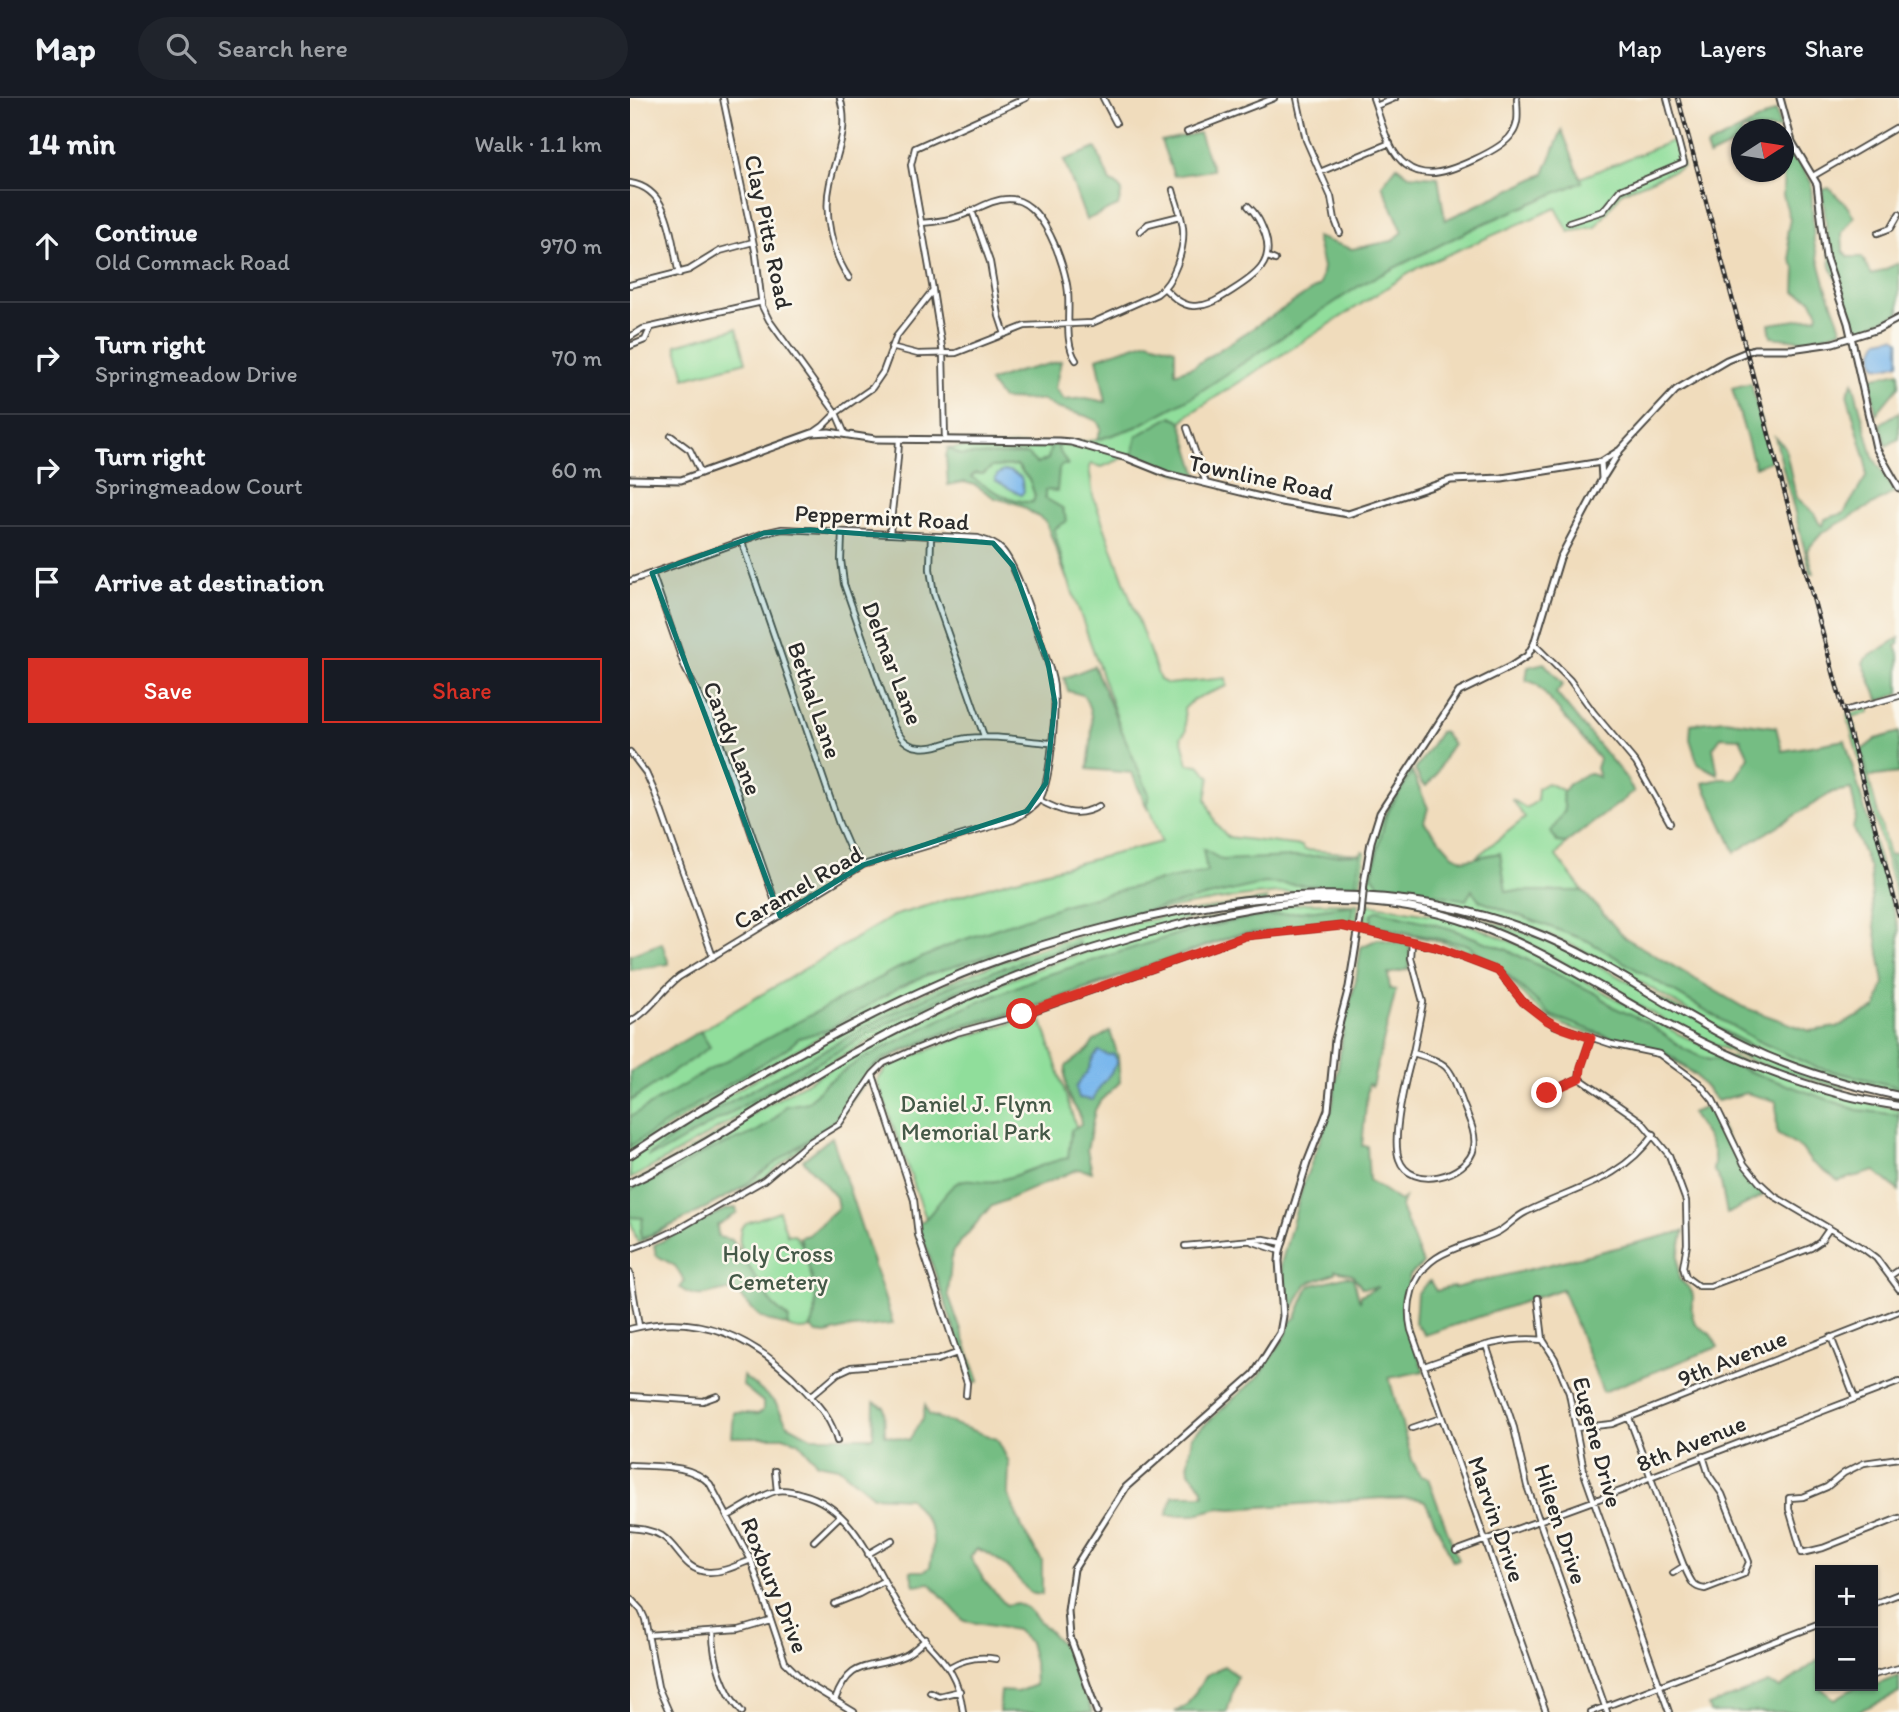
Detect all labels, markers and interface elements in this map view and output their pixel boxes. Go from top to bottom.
search box [138,17,628,80]
text: Map [35,29,96,68]
icon: search [162,29,200,67]
text: Search here [218,32,348,64]
text: Map [1618,34,1662,63]
text: Layers [1700,34,1767,63]
text: Share [1805,34,1864,63]
north arrow [1731,119,1794,182]
text: 14 min [28,125,116,162]
text: Walk · 1.1 km [474,130,602,158]
street label: Clay Pitts Road [738,152,800,312]
text: Continue [95,216,198,248]
icon: ahead [28,227,66,265]
text: 970 m [540,232,602,260]
text: Old Commack Road [95,248,290,276]
text: Turn right [95,328,206,360]
icon: right [28,339,66,377]
text: 70 m [552,344,602,372]
text: Springmeadow Drive [95,360,298,388]
text: Turn right [95,440,206,472]
street label: Townline Road [1186,448,1336,507]
icon: right [28,451,66,489]
text: 60 m [551,456,602,484]
text: Springmeadow Court [95,472,303,500]
street label: Peppermint Road [794,498,970,536]
icon: arrive [28,563,66,601]
text: Arrive at destination [95,566,324,598]
street label: Delmar Lane [856,597,930,729]
street label: Bethal Lane [781,638,849,762]
button: Save [28,658,308,723]
button: Share [322,658,602,723]
street label: Candy Lane [697,677,769,799]
street label: Caramel Road [728,838,868,936]
route start [1006,998,1037,1029]
route end [1531,1077,1562,1108]
park label: Daniel J. Flynn Memorial Park [900,1089,1052,1146]
park label: Holy Cross Cemetery [723,1239,833,1296]
street label: 9th Avenue [1673,1323,1791,1393]
street label: Eugene Drive [1567,1374,1629,1510]
street label: 8th Avenue [1632,1408,1750,1478]
street label: Marvin Drive [1462,1452,1532,1586]
street label: Hileen Drive [1528,1460,1594,1588]
street label: Roxbury Drive [735,1513,815,1657]
map controls [1815,1565,1878,1691]
button: + [1815,1565,1878,1628]
button: − [1815,1628,1878,1691]

